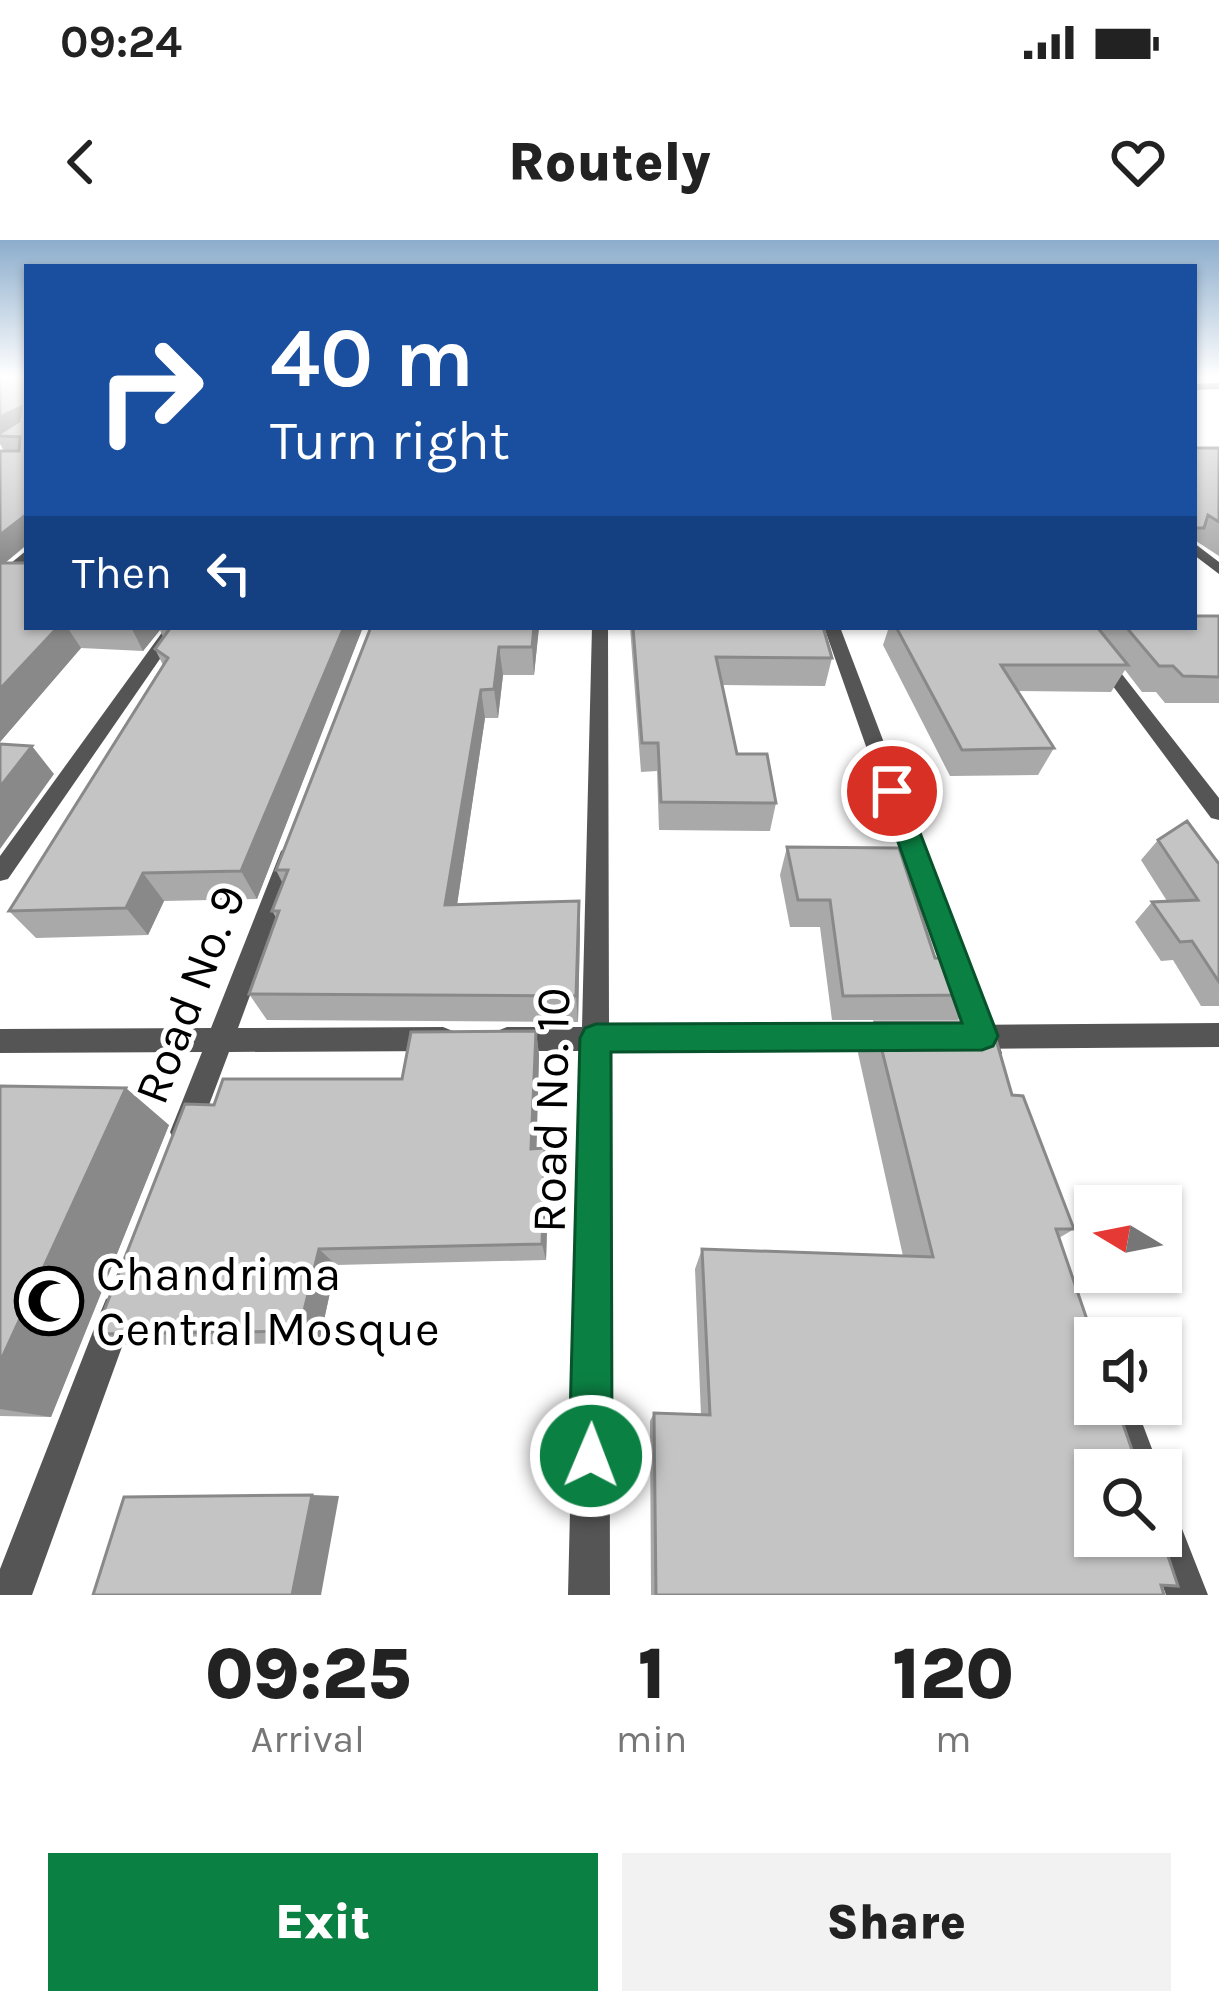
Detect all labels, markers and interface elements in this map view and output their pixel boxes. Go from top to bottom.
text: 09:24 [60,16,182,68]
icon: back [48,129,114,195]
icon: heart [1105,129,1171,195]
text: Routely [508,130,711,194]
text: 40 m [270,309,474,407]
icon: right [72,312,228,468]
text: Turn right [270,409,510,473]
icon: left [196,540,262,606]
text: Then [72,547,172,599]
pin [841,740,943,842]
icon: arrive [859,758,925,824]
street label: Road No. 9 [123,878,257,1111]
street label: Road No. 10 [521,987,581,1233]
north arrow [1074,1185,1182,1293]
map controls [1074,1185,1182,1557]
place label: Chandrima Central Mosque [96,1246,440,1357]
mosque icon: Chandrima Central Mosque [14,1266,84,1336]
button: sound [1074,1317,1182,1425]
position arrow [528,1393,654,1519]
button: search [1074,1449,1182,1557]
text: 09:25 [205,1632,411,1716]
text: 1 [638,1632,665,1716]
text: 120 [892,1632,1014,1716]
text: Arrival [251,1716,365,1762]
text: min [616,1716,687,1762]
text: m [935,1716,971,1762]
button: Exit [48,1853,598,1991]
button: Share [622,1853,1171,1991]

